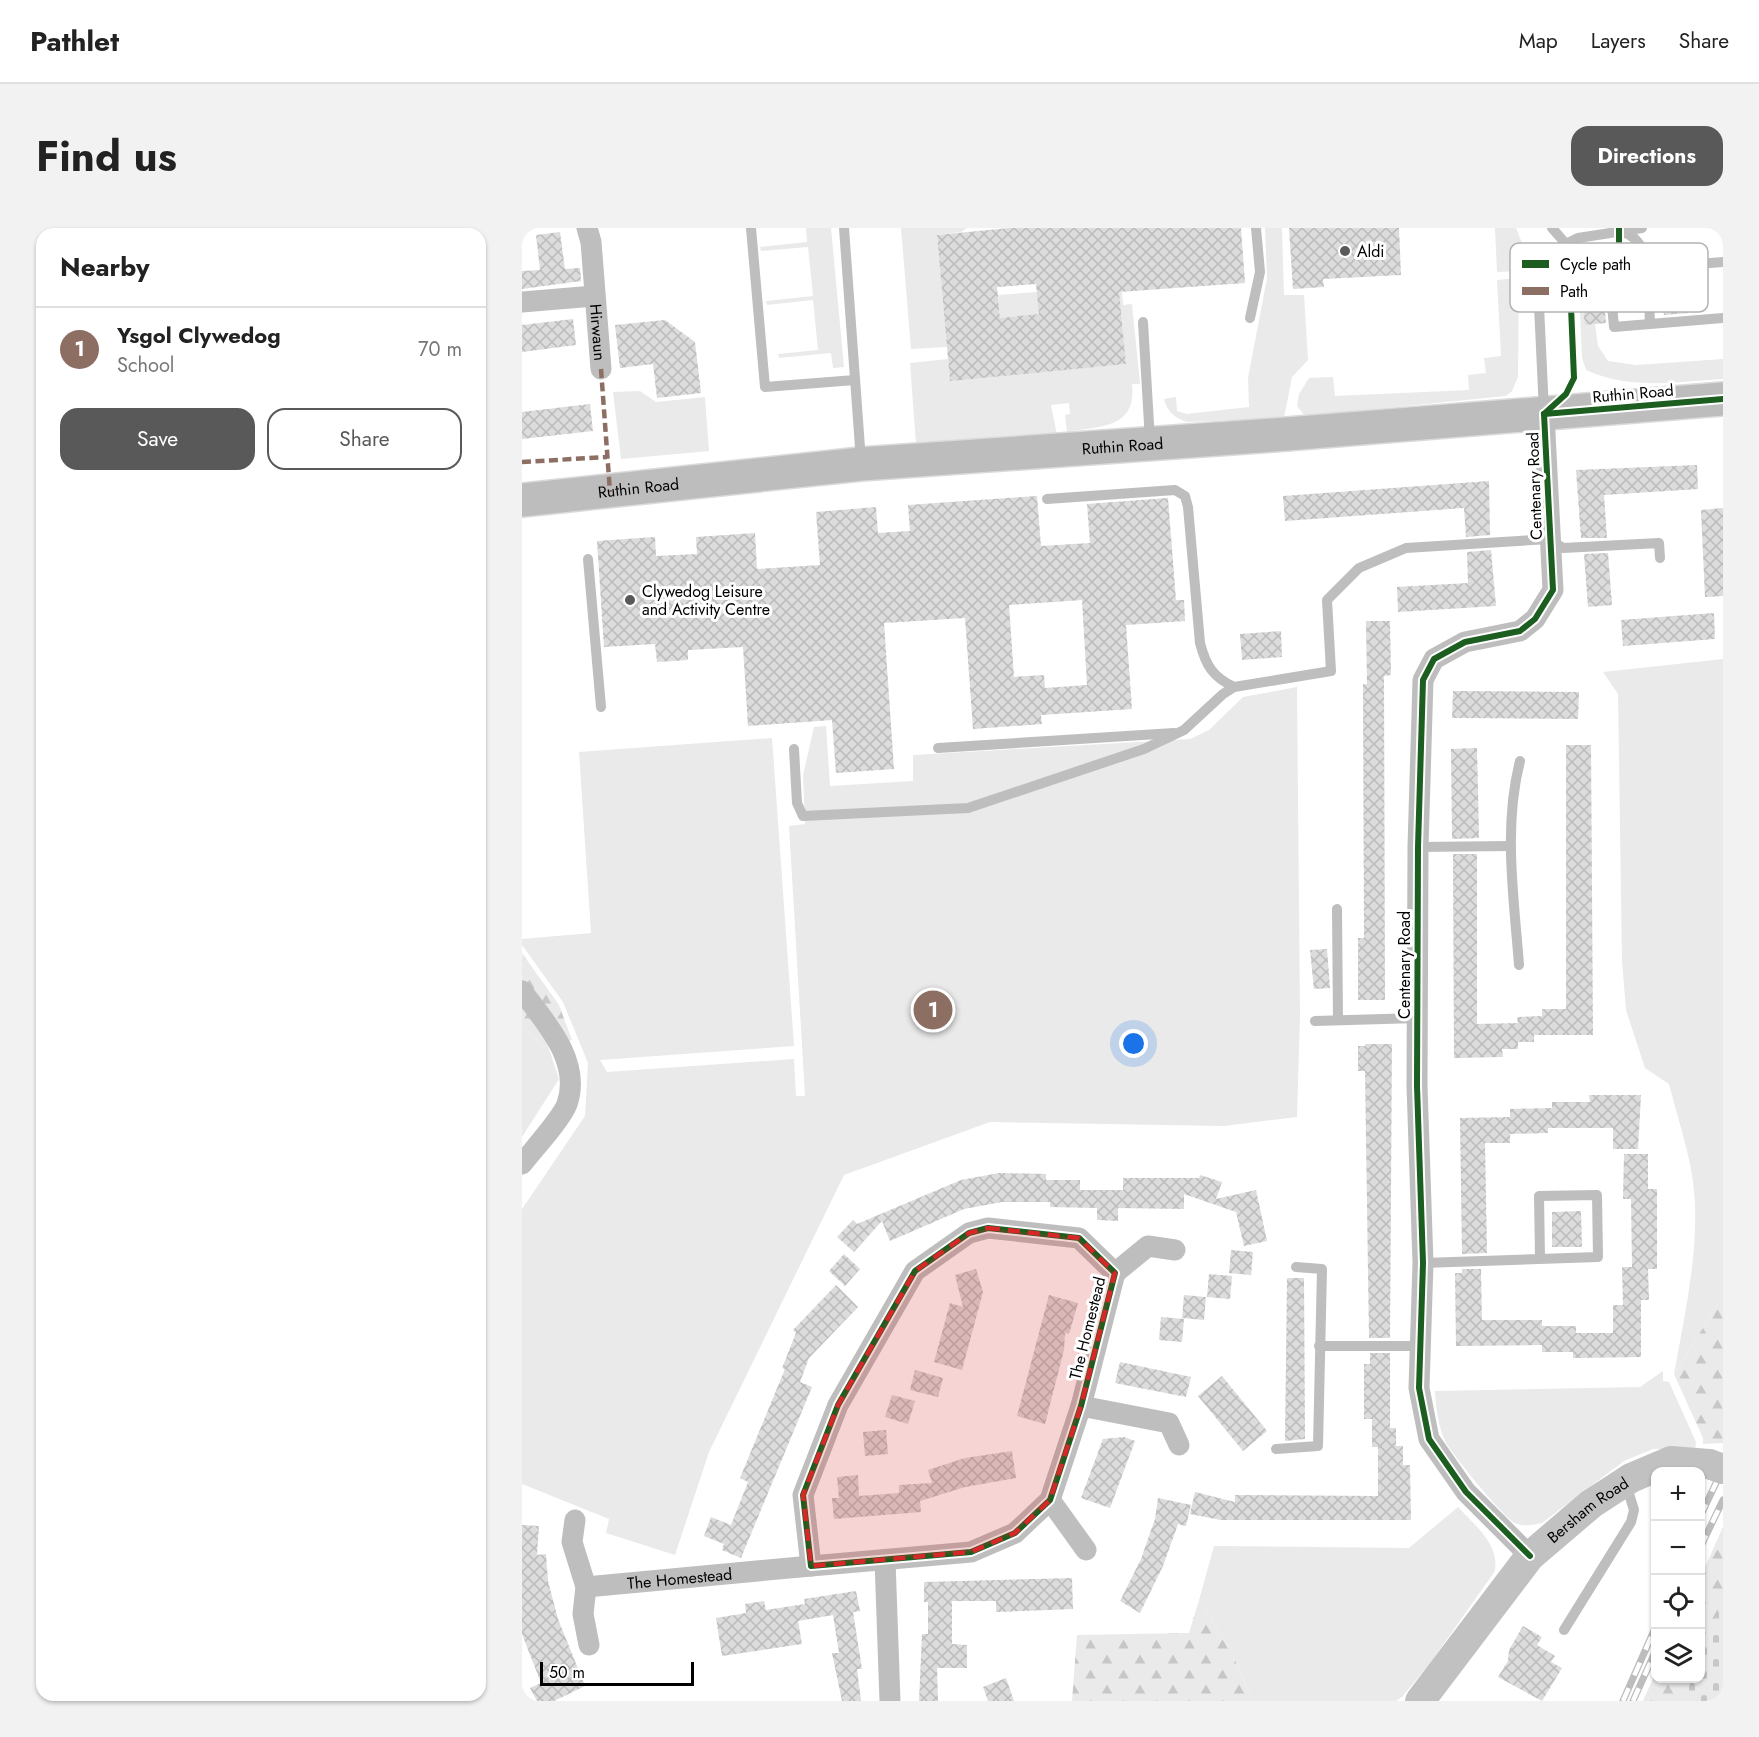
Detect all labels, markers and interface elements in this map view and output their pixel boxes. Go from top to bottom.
text: Pathlet [30,21,119,62]
text: Map [1519,26,1558,56]
text: Layers [1591,26,1646,56]
text: Share [1679,26,1729,56]
text: Find us [36,126,177,187]
button: Directions [1571,126,1723,186]
place label: Aldi [1357,240,1385,263]
legend [1510,243,1708,312]
marker: Aldi [1338,244,1352,258]
text: Nearby [60,248,149,286]
text: Cycle path [1560,253,1631,276]
text: Path [1560,280,1588,303]
street label: Hirwaun [584,303,611,362]
text: Ysgol Clywedog [117,319,281,351]
text: 1 [74,335,85,364]
text: 70 m [418,335,462,364]
text: School [117,351,174,380]
street label: Ruthin Road [1591,378,1675,409]
button: Save [60,408,255,470]
button: Share [267,408,462,470]
street label: Ruthin Road [1081,432,1164,460]
street label: Centenary Road [1521,432,1548,540]
street label: Ruthin Road [597,472,680,504]
place label: Clywedog Leisure and Activity Centre [642,580,770,621]
marker: Clywedog Leisure and Activity Centre [623,593,637,607]
street label: Centenary Road [1393,911,1416,1019]
pin: 1 [914,988,952,1032]
your location [1119,1029,1148,1058]
street label: The Homestead [1064,1274,1111,1382]
map controls [1651,1467,1705,1683]
button: + [1651,1467,1705,1521]
street label: Bersham Road [1542,1472,1633,1549]
button: − [1651,1521,1705,1575]
street label: The Homestead [626,1562,733,1595]
button: locate [1651,1575,1705,1629]
button: layers [1651,1629,1705,1683]
scale bar [540,1659,694,1686]
text: 50 m [549,1661,585,1684]

